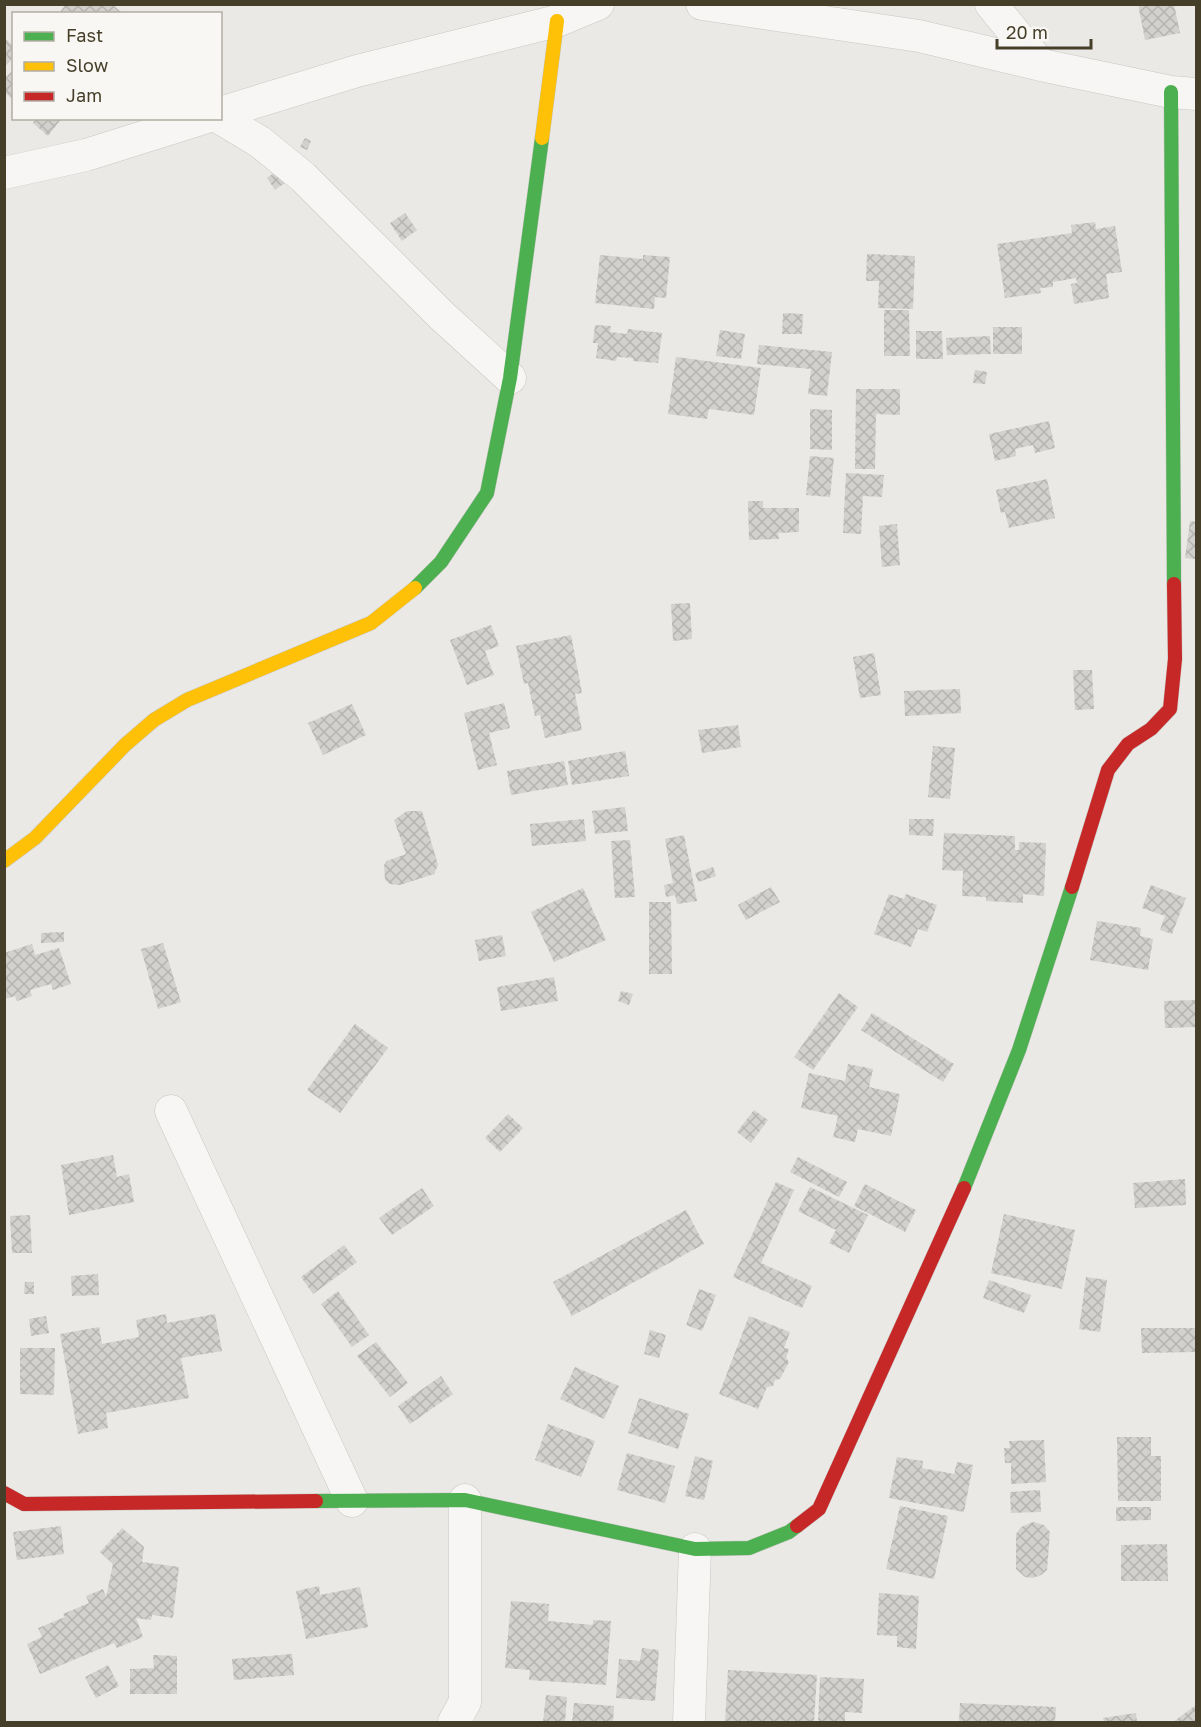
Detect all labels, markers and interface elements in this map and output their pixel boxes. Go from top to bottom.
legend [12,12,222,120]
scale bar [997,12,1092,50]
text: 20 m [1006,21,1048,43]
text: Fast [66,24,103,46]
text: Slow [66,54,109,76]
text: Jam [66,84,102,106]

